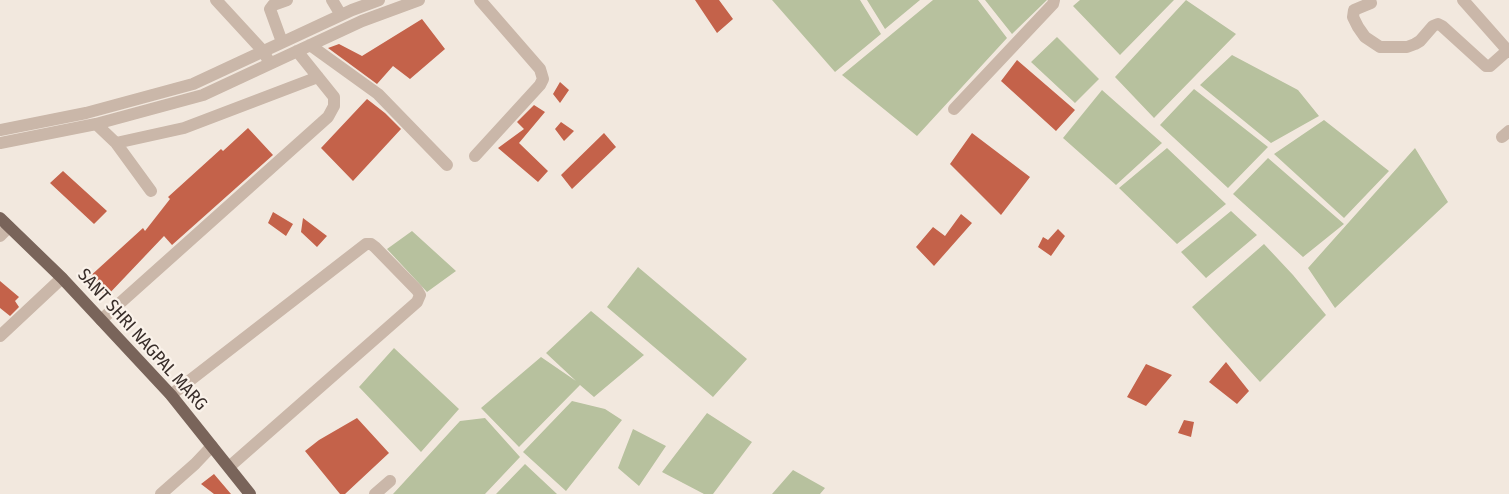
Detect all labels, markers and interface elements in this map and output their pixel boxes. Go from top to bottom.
street label: SANT SHRI NAGPAL MARG [73,265,211,415]

